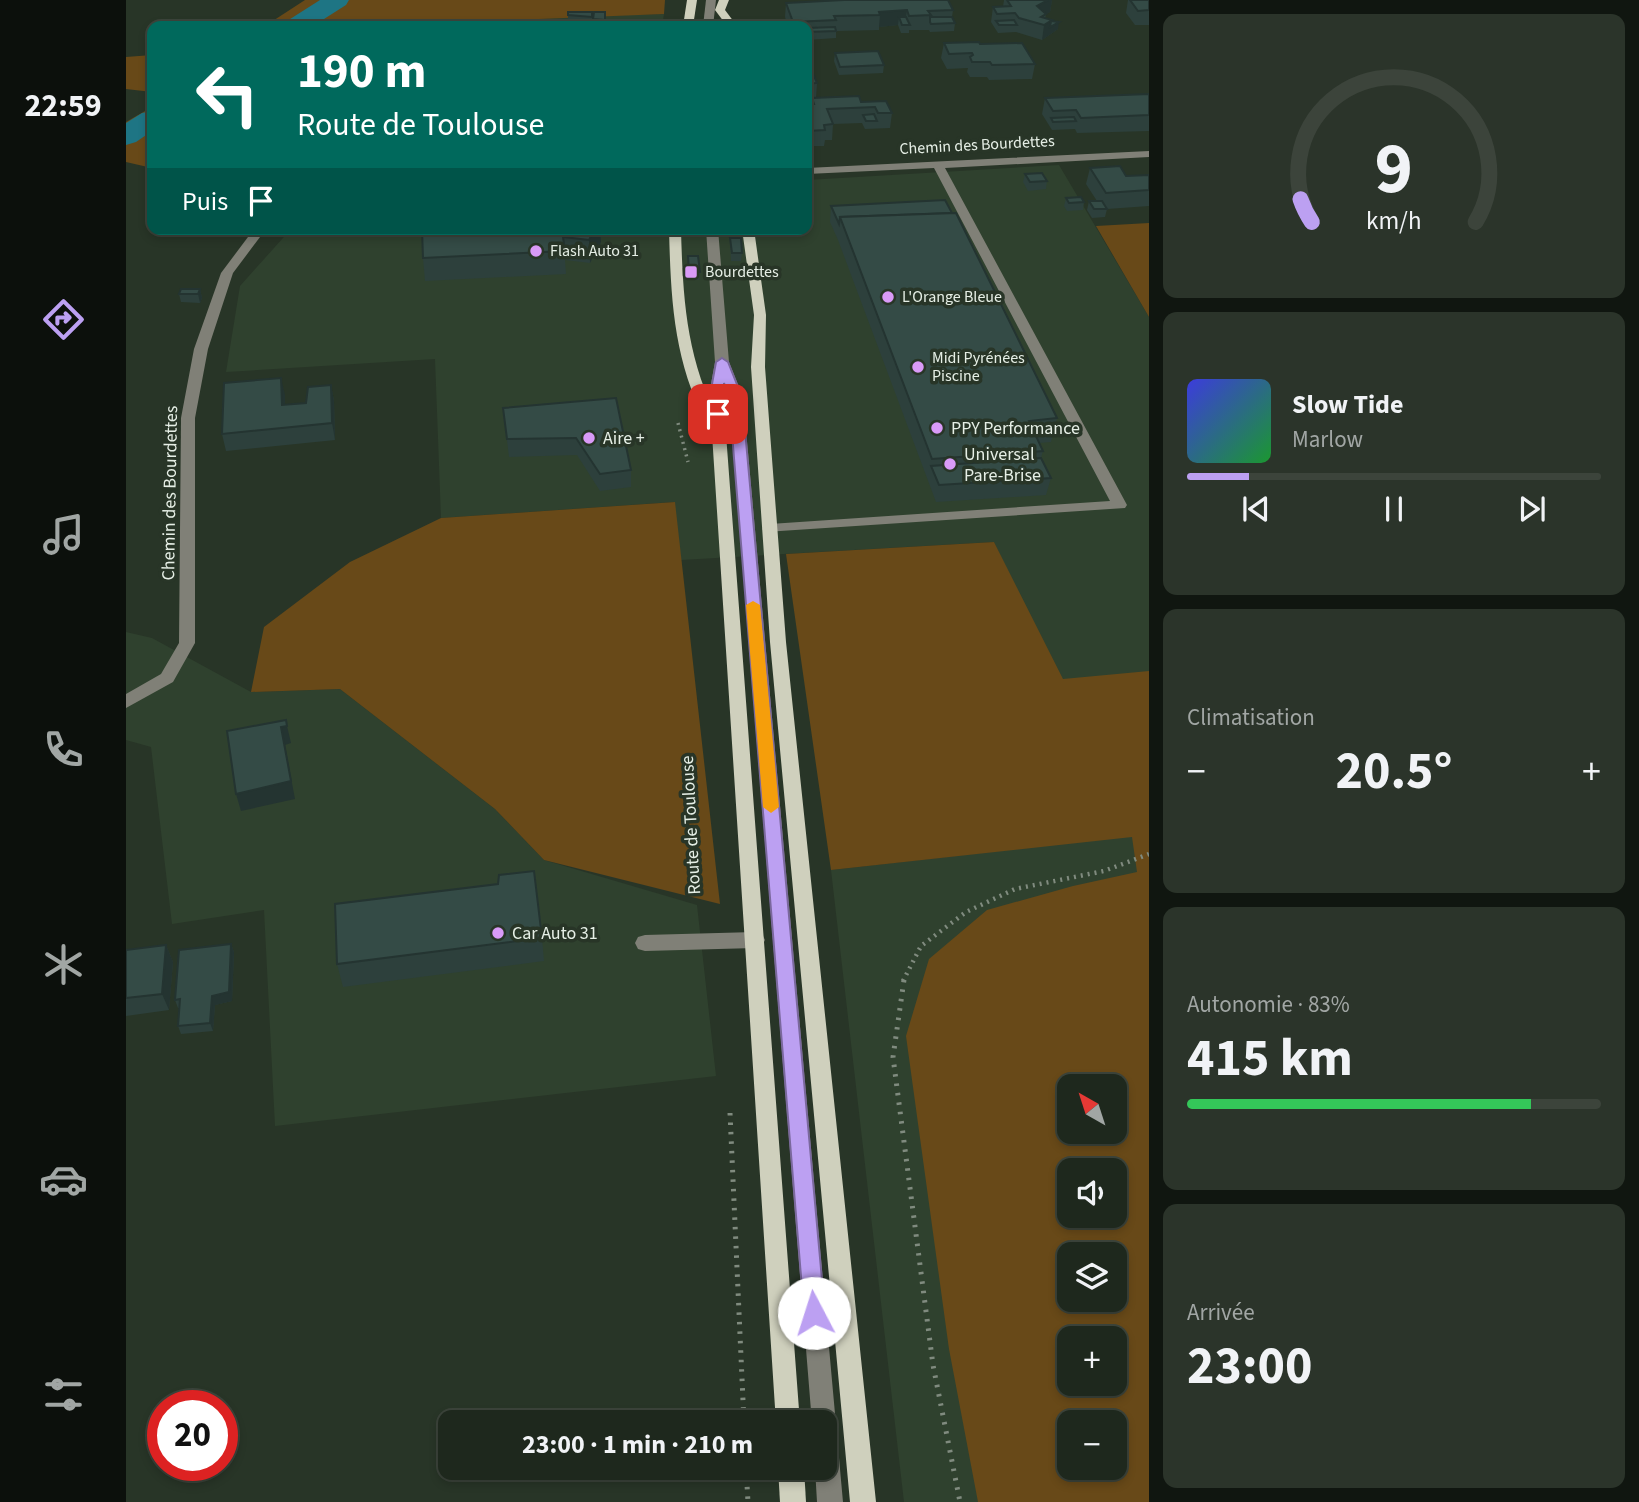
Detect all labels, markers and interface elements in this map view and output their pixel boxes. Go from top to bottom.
text: 190 m [297,37,426,107]
icon: left [182,49,273,140]
text: 22:59 [24,83,102,129]
text: Route de Toulouse [297,102,544,148]
text: 9 [1375,117,1413,221]
street label: Chemin des Bourdettes [899,130,1055,160]
icon: arrive [242,182,280,220]
text: Puis [182,183,228,220]
text: km/h [1366,203,1422,239]
place label: Flash Auto 31 [550,240,639,262]
marker: Flash Auto 31 [528,243,544,259]
place label: Bourdettes [705,261,779,283]
marker: Bourdettes [683,264,699,280]
place label: L'Orange Bleue [902,286,1002,308]
marker: L'Orange Bleue [880,289,896,305]
icon: directions [39,295,88,344]
place label: Midi Pyrénées Piscine [932,347,1025,387]
marker: Midi Pyrénées Piscine [910,359,926,375]
pin [688,384,748,444]
text: Slow Tide [1292,386,1403,423]
icon: arrive [699,395,737,433]
street label: Chemin des Bourdettes [156,405,184,581]
place label: PPY Performance [951,416,1080,441]
marker: PPY Performance [929,420,945,436]
text: Marlow [1292,423,1363,456]
place label: Aire + [603,426,645,451]
marker: Aire + [581,430,597,446]
place label: Universal Pare-Brise [964,442,1041,488]
marker: Universal Pare-Brise [942,456,958,472]
icon: previous [1237,490,1275,528]
icon: pause [1375,490,1413,528]
icon: next [1513,490,1551,528]
icon: music [39,510,88,559]
text: Climatisation [1187,701,1315,734]
icon: phone [39,725,88,774]
text: 20.5° [1336,735,1452,809]
text: − [1187,745,1206,799]
text: + [1582,745,1601,799]
street label: Route de Toulouse [675,755,707,895]
place label: Car Auto 31 [512,921,598,946]
marker: Car Auto 31 [490,925,506,941]
icon: climate [39,940,88,989]
text: Autonomie · 83% [1187,988,1350,1021]
text: 415 km [1187,1022,1353,1096]
north arrow [1057,1074,1127,1144]
map controls [1057,1074,1127,1480]
icon: car [39,1155,88,1204]
button: sound [1057,1158,1127,1228]
button: layers [1057,1242,1127,1312]
position arrow [777,1276,851,1350]
text: Arrivée [1187,1296,1255,1329]
button: + [1057,1326,1127,1396]
text: 23:00 [1187,1330,1312,1404]
icon: filters [39,1370,88,1419]
speed limit sign: 20 [147,1390,238,1481]
button: − [1057,1410,1127,1480]
text: 23:00 · 1 min · 210 m [522,1426,753,1463]

